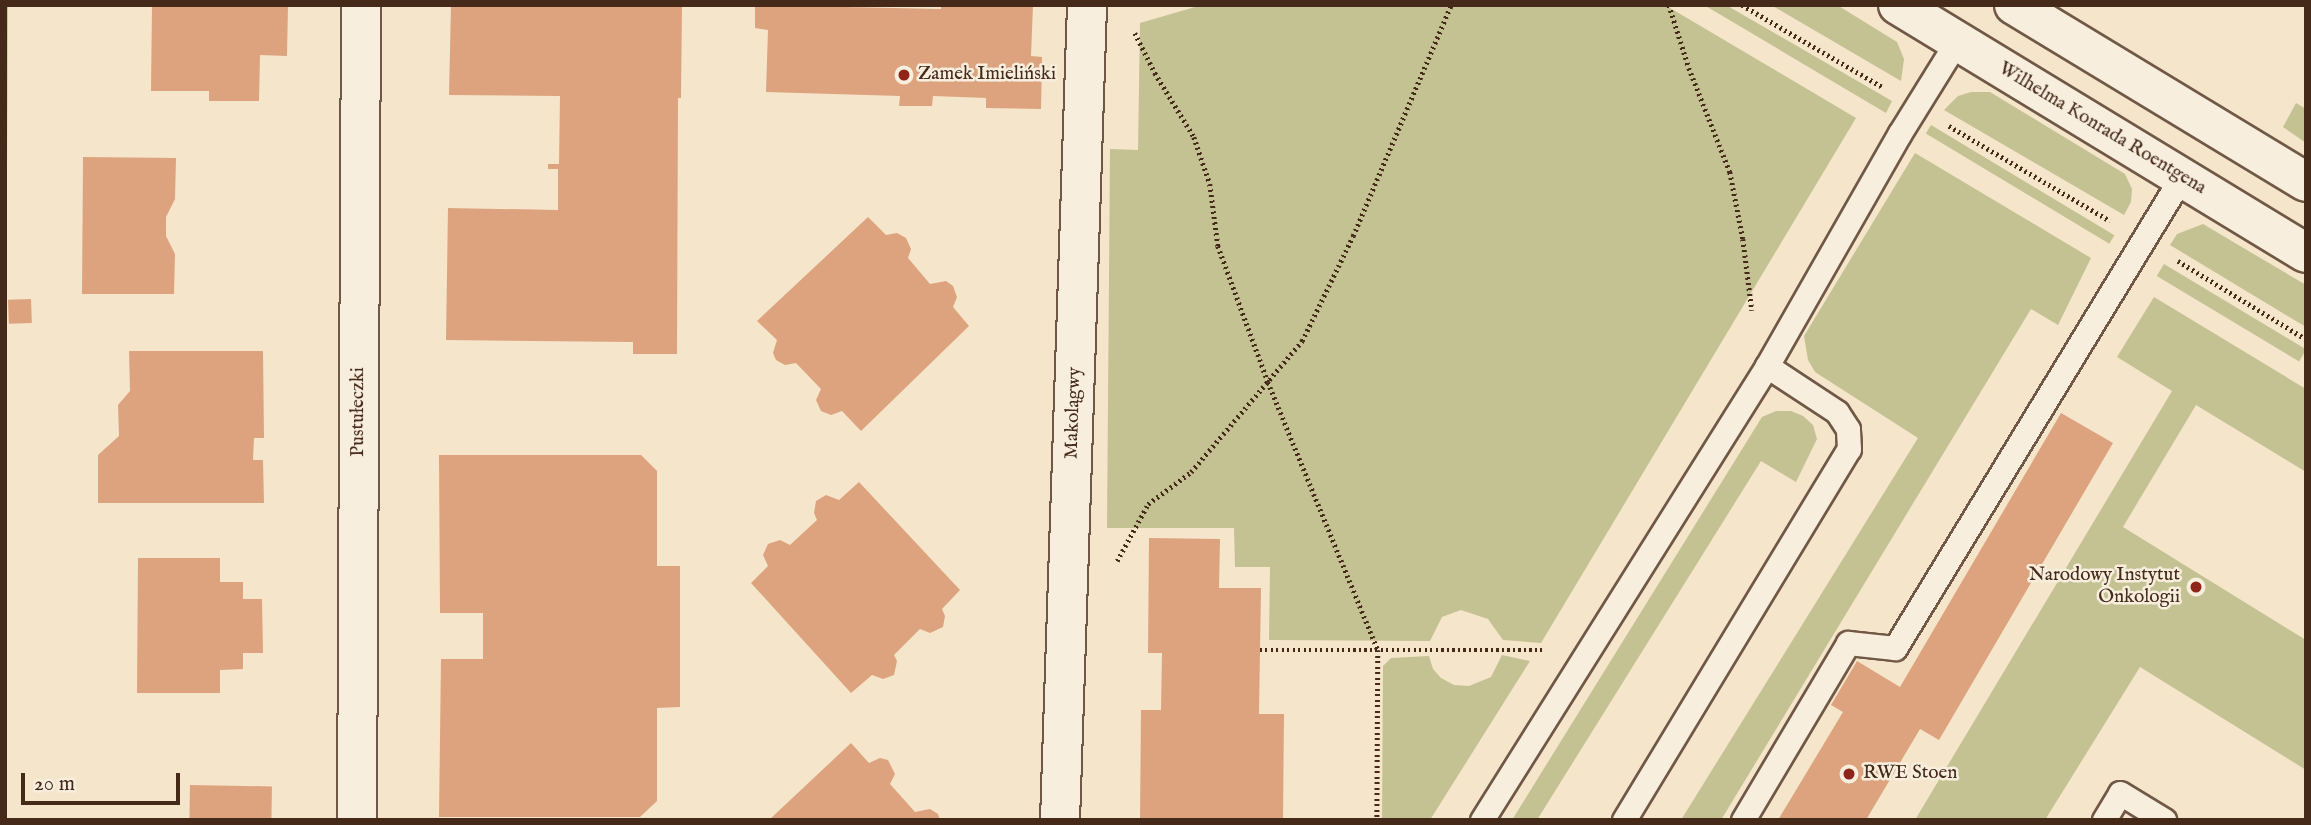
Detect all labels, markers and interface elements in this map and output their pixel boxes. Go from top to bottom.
street label: Wilhelma Konrada Roentgena [1994,58,2210,200]
place label: Zamek Imieliński [918,64,1056,86]
marker: Zamek Imieliński [896,67,912,83]
street label: Pustułeczki [348,367,370,457]
street label: Makolągwy [1061,367,1087,459]
place label: Narodowy Instytut Onkologii [2029,565,2180,609]
marker: Narodowy Instytut Onkologii [2186,577,2206,597]
scale bar [24,758,184,802]
place label: RWE Stoen [1863,763,1957,785]
marker: RWE Stoen [1841,766,1857,782]
text: 20 m [34,771,75,798]

